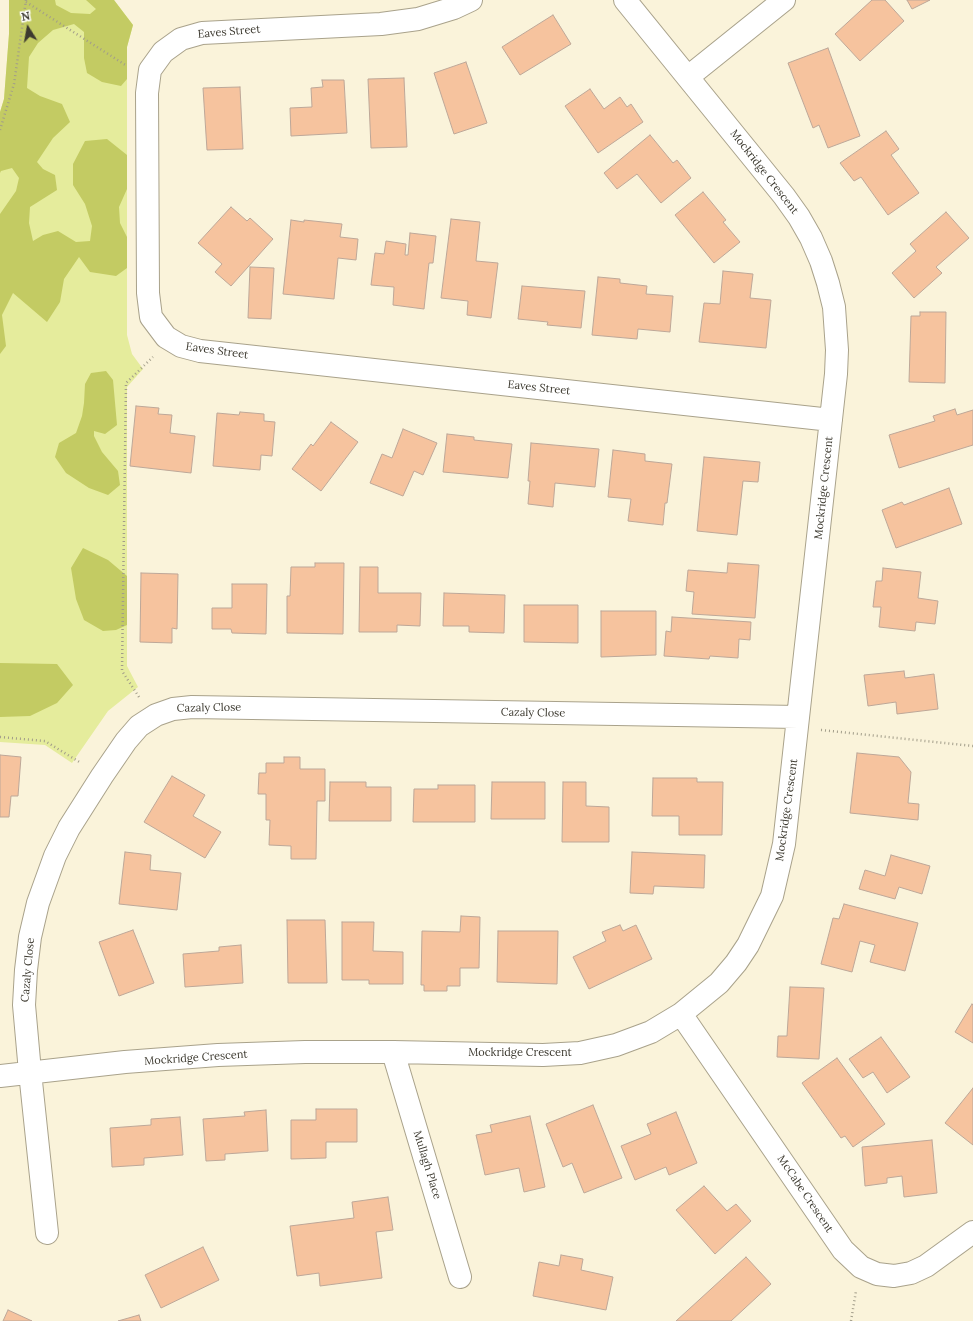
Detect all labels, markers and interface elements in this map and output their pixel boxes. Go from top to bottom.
north arrow [8,8,48,48]
text: N [20,9,31,24]
street label: Eaves Street [197,23,261,41]
street label: Mockridge Crescent [727,127,801,217]
street label: Eaves Street [185,340,249,362]
street label: Eaves Street [507,378,571,398]
street label: Mockridge Crescent [812,436,836,540]
street label: Cazaly Close [177,701,241,715]
street label: Cazaly Close [501,706,565,720]
street label: Mockridge Crescent [773,758,801,862]
street label: Cazaly Close [19,937,37,1003]
street label: Mockridge Crescent [468,1046,572,1060]
street label: Mockridge Crescent [144,1048,248,1068]
street label: Mullagh Place [410,1129,444,1201]
street label: McCabe Crescent [774,1153,836,1235]

